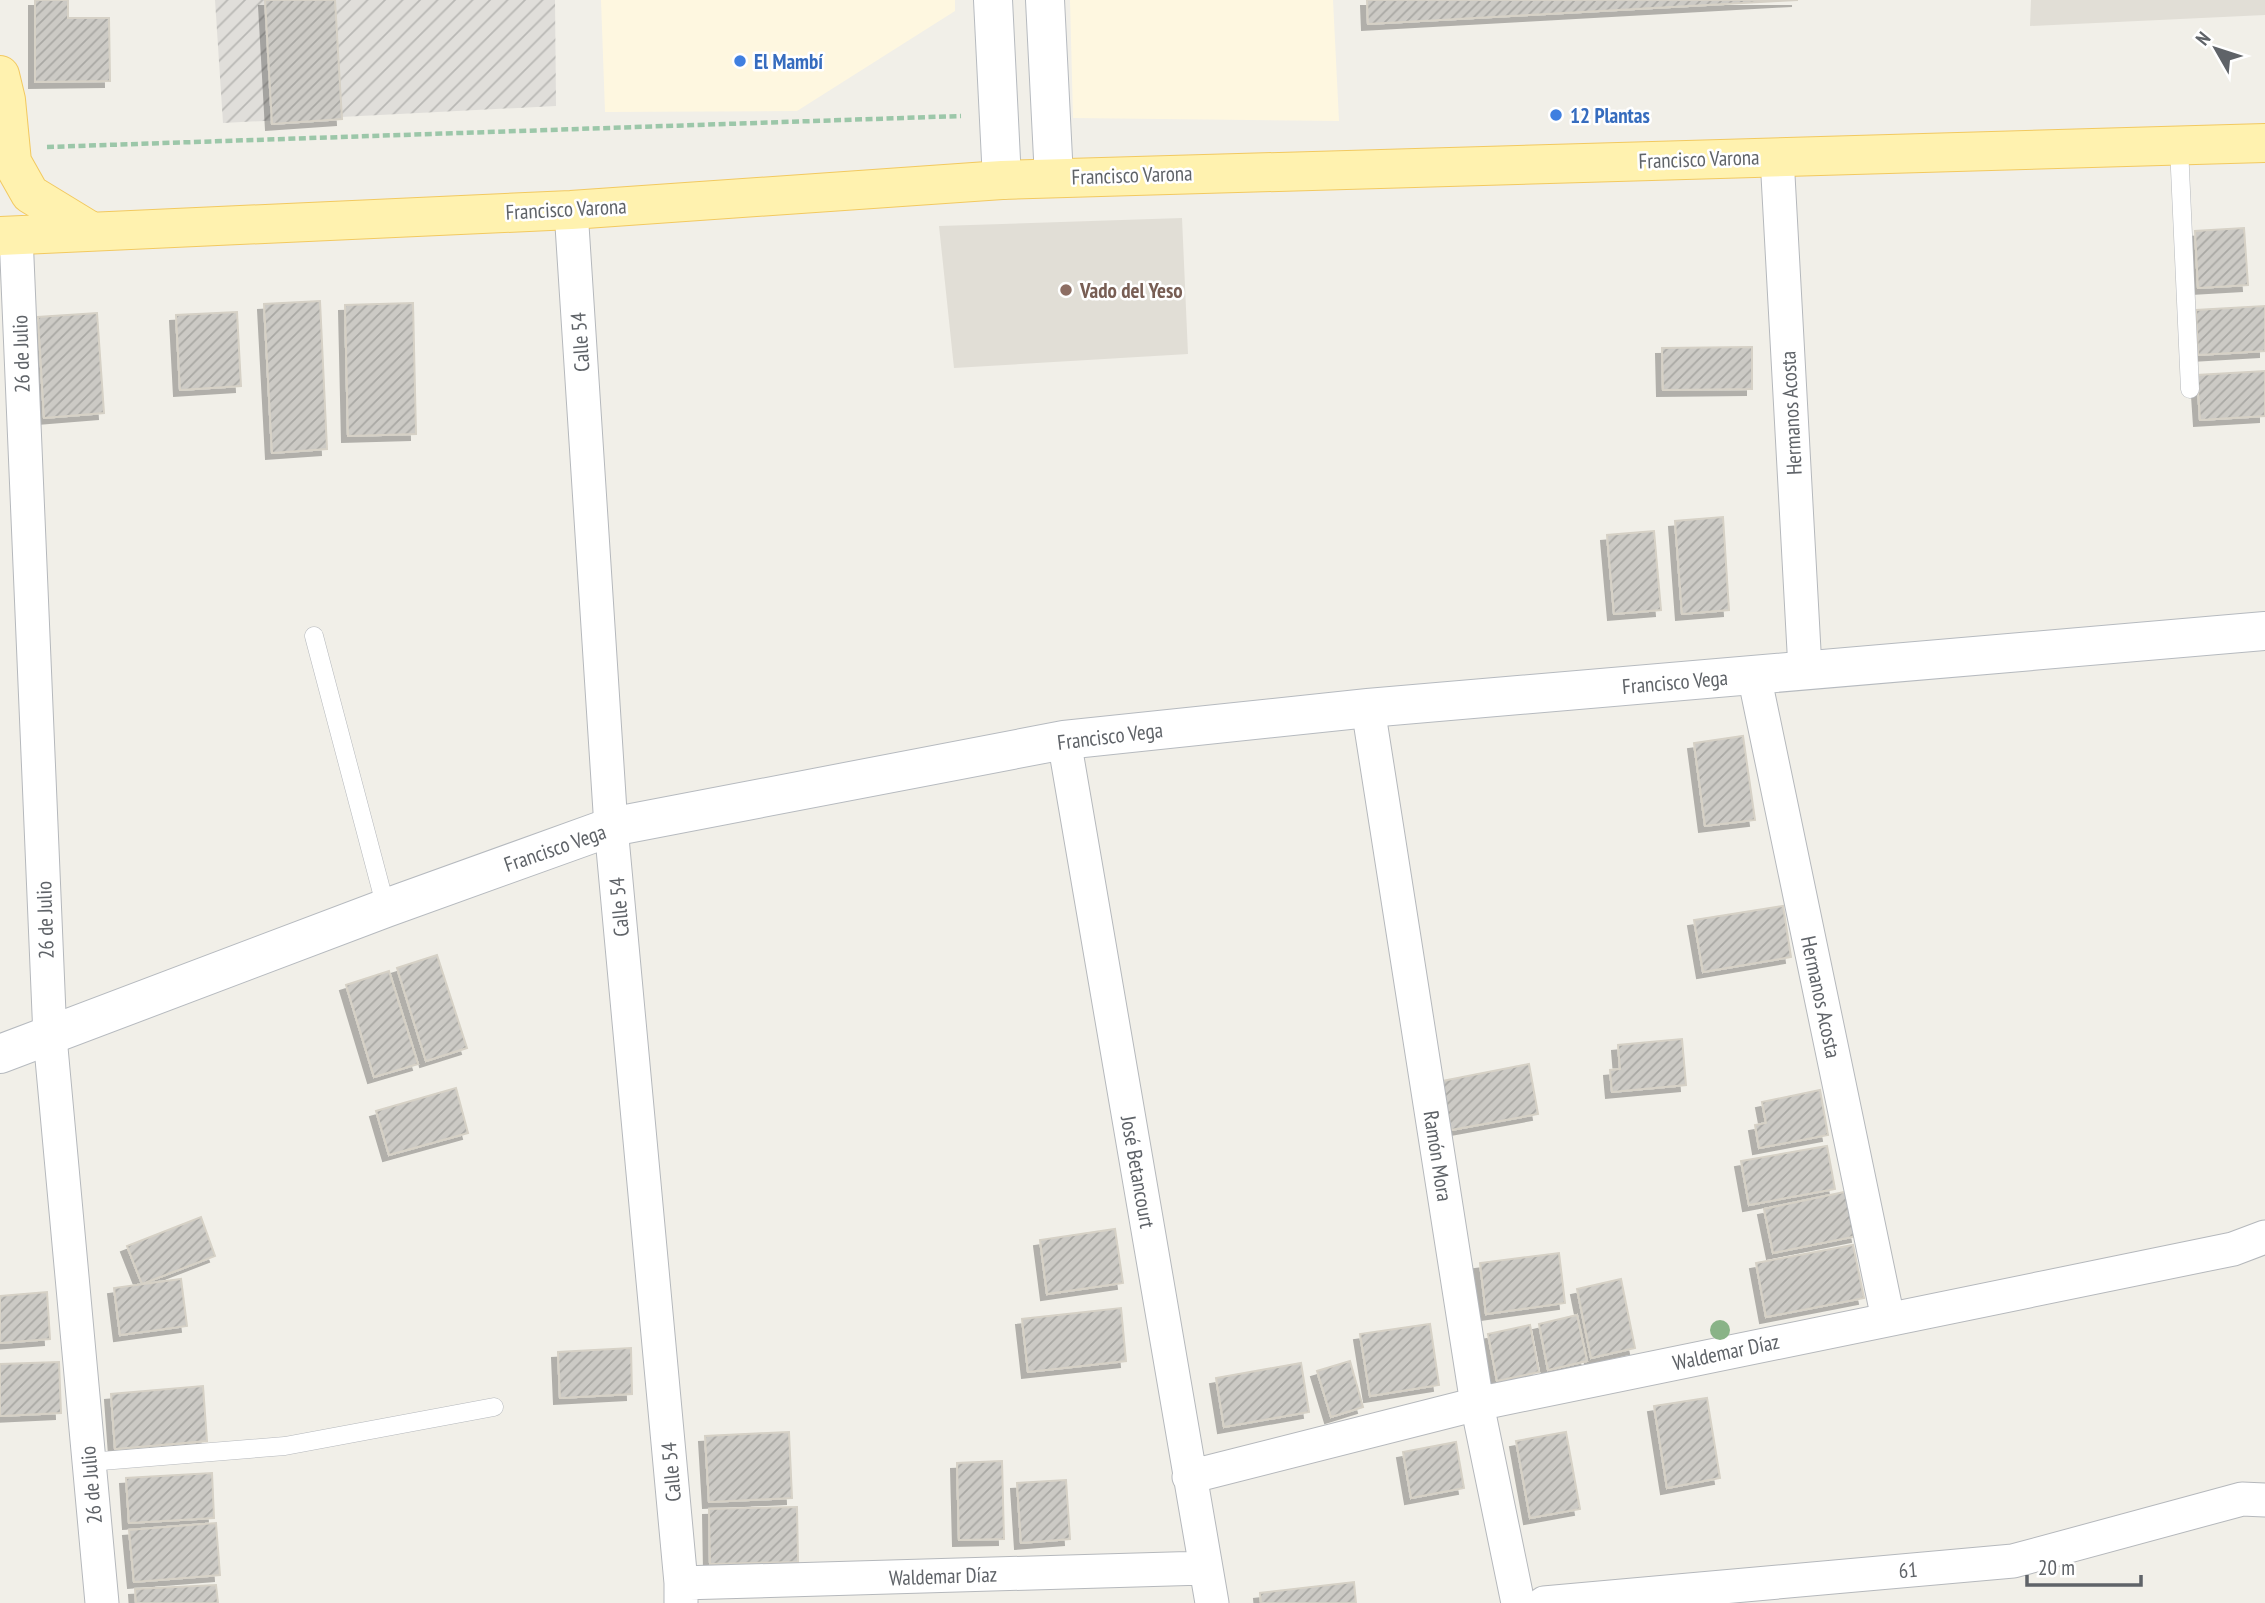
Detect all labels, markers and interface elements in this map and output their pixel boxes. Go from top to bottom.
north arrow [2181,14,2251,84]
text: N [2190,27,2215,50]
place label: El Mambí [754,48,823,75]
marker: El Mambí [732,53,748,69]
place label: 12 Plantas [1570,102,1650,129]
marker: 12 Plantas [1548,107,1564,123]
street label: Francisco Varona [1638,143,1760,175]
street label: Francisco Varona [1071,159,1193,191]
street label: Francisco Varona [505,192,627,226]
place label: Vado del Yeso [1079,277,1183,304]
marker: Vado del Yeso [1058,282,1074,298]
street label: Calle 54 [564,311,596,373]
street label: 26 de Julio [6,314,36,394]
street label: Hermanos Acosta [1774,350,1808,476]
street label: Francisco Vega [1621,664,1729,700]
street label: Francisco Vega [1056,716,1164,756]
street label: Francisco Vega [500,818,610,878]
street label: Calle 54 [603,876,635,938]
street label: 26 de Julio [30,880,60,960]
street label: Hermanos Acosta [1795,933,1847,1061]
street label: Ramón Mora [1418,1109,1458,1203]
street label: José Betancourt [1115,1113,1161,1231]
street label: Waldemar Díaz [1670,1328,1782,1376]
street label: Calle 54 [655,1441,687,1503]
street label: 26 de Julio [74,1445,108,1525]
scale bar [2027,1544,2141,1588]
text: 20 m [2038,1554,2075,1581]
street label: 61 [1897,1556,1919,1584]
street label: Waldemar Díaz [888,1561,998,1591]

